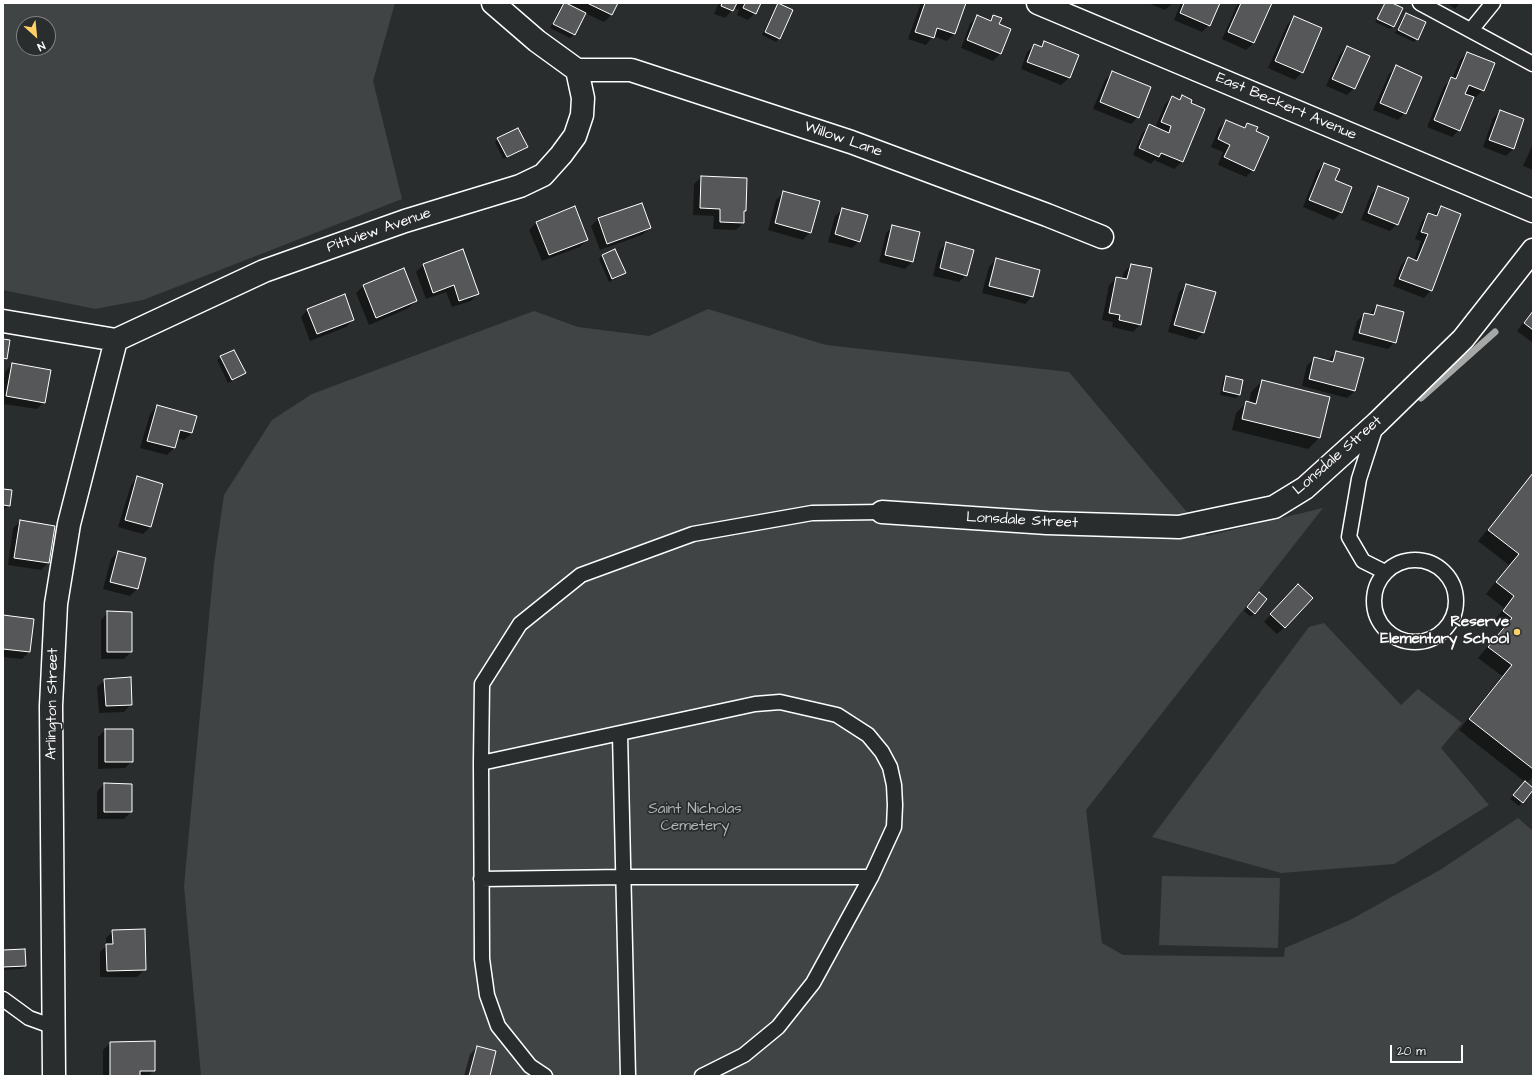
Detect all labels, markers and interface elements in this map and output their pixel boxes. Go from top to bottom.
north arrow [16,16,56,56]
text: N [35,38,48,54]
street label: East Beckert Avenue [1213,69,1359,145]
street label: Willow Lane [802,118,884,162]
street label: Pittview Avenue [325,205,433,257]
street label: Lonsdale Street [1290,412,1386,500]
street label: Lonsdale Street [966,509,1078,533]
place label: Reserve Elementary School [1380,614,1509,649]
marker: Reserve Elementary School [1512,627,1522,637]
street label: Arlington Street [43,648,63,760]
park label: Saint Nicholas Cemetery [648,801,742,836]
scale bar [1392,1037,1465,1063]
text: 20 m [1397,1043,1426,1060]

